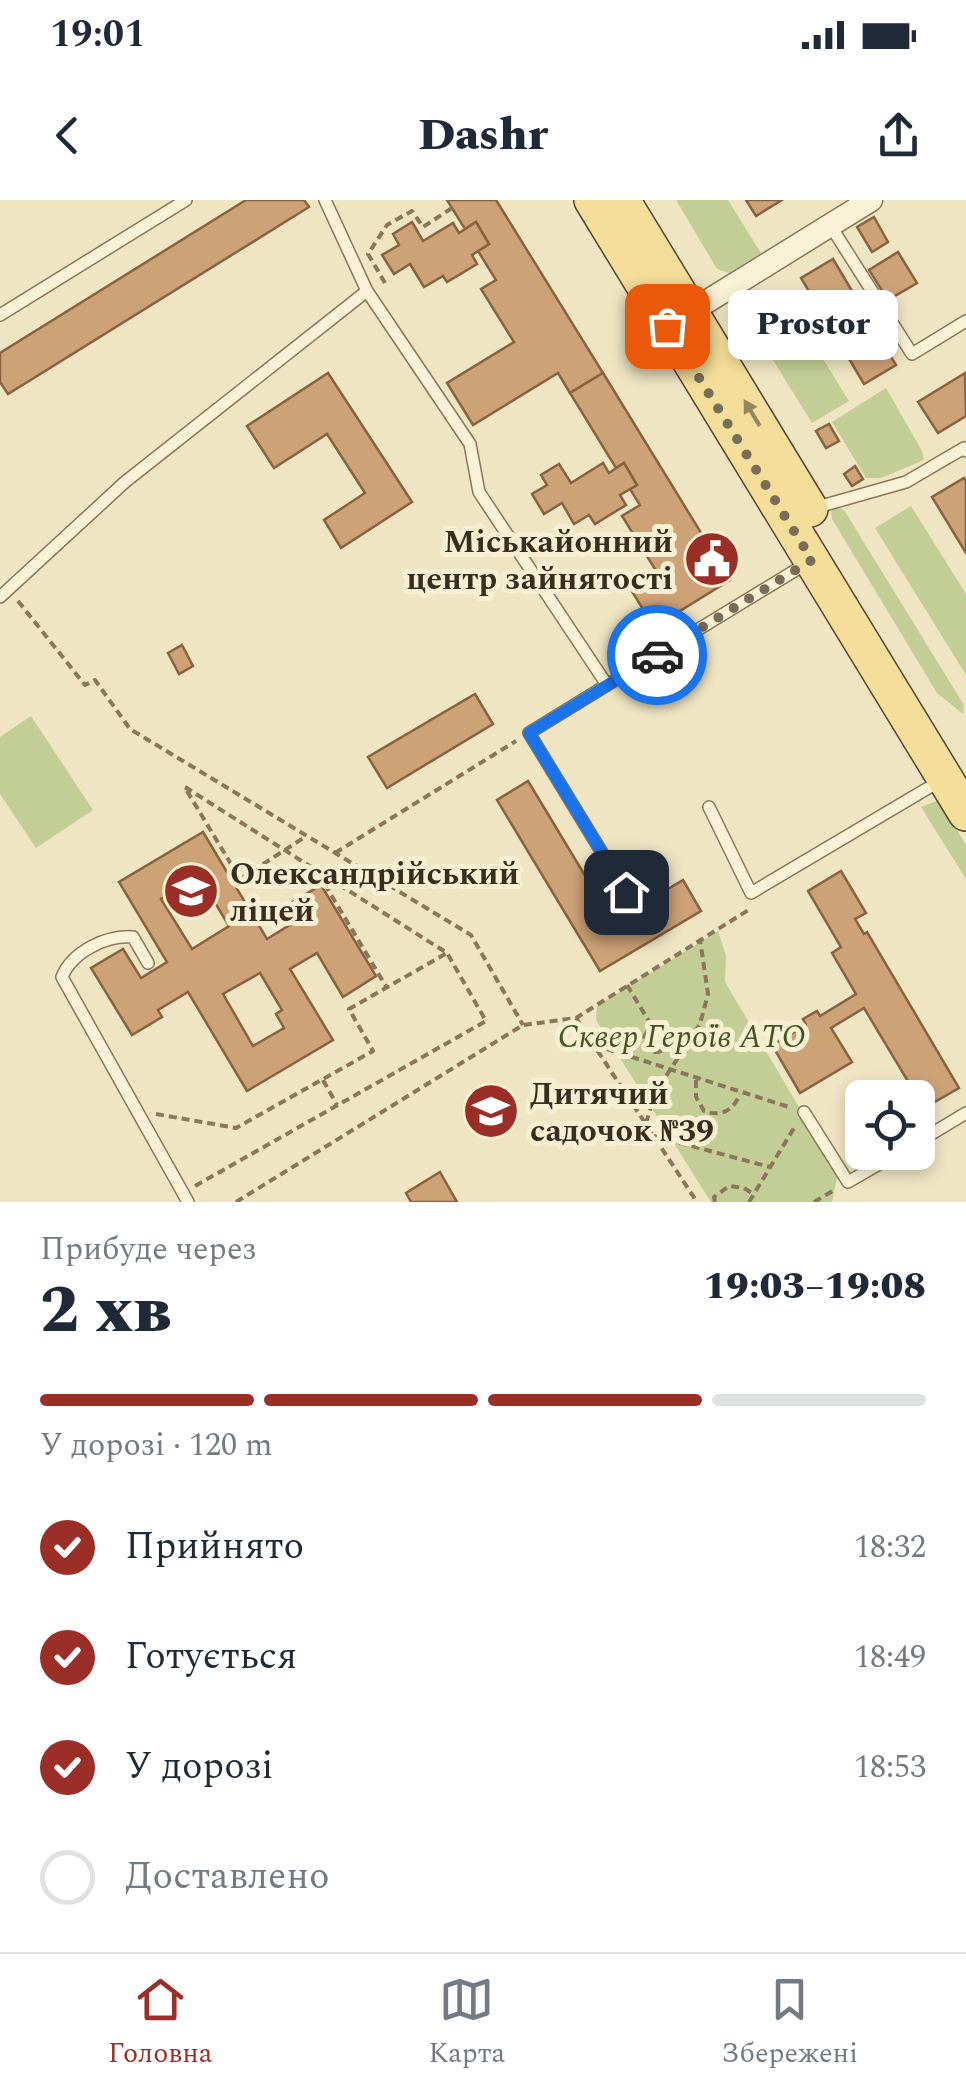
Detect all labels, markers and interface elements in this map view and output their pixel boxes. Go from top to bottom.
text: 19:01 [50,6,145,64]
text: Dashr [418,101,548,170]
icon: back [40,108,95,163]
icon: share [871,108,926,163]
pin [625,284,710,369]
callout: Prostor [727,291,897,361]
icon: bag [640,299,695,354]
text: Prostor [756,300,870,349]
one-way arrow [744,399,761,427]
place label: Міськайонний центр зайнятості [406,518,673,604]
public building icon: Міськайонний центр зайнятості [682,529,742,589]
courier [607,605,707,705]
icon: car [630,628,685,683]
place label: Олександрійський ліцей [230,850,519,936]
pin [584,850,669,935]
school or university icon: Олександрійський ліцей [161,861,221,921]
icon: home [599,865,654,920]
park label: Сквер Героїв АТО [558,1013,806,1062]
place label: Дитячий садочок №39 [530,1070,714,1156]
map controls [845,1080,935,1170]
button: locate [845,1080,935,1170]
school or university icon: Дитячий садочок №39 [461,1081,521,1141]
text: Прибуде через [40,1225,257,1274]
text: 19:03–19:08 [703,1258,926,1316]
text: 2 хв [40,1262,171,1361]
text: У дорозі · 120 m [40,1421,273,1470]
text: Прийнято [125,1518,304,1576]
icon: check [40,1520,95,1575]
text: 18:32 [854,1523,926,1572]
text: Готується [125,1628,297,1686]
icon: check [40,1630,95,1685]
text: 18:49 [854,1633,926,1682]
text: У дорозі [125,1738,273,1796]
icon: check [40,1740,95,1795]
text: 18:53 [854,1743,926,1792]
text: Доставлено [125,1848,329,1906]
tab: Головна [108,1972,213,2075]
tab: Карта [429,1972,505,2075]
tab: Збережені [721,1972,858,2075]

